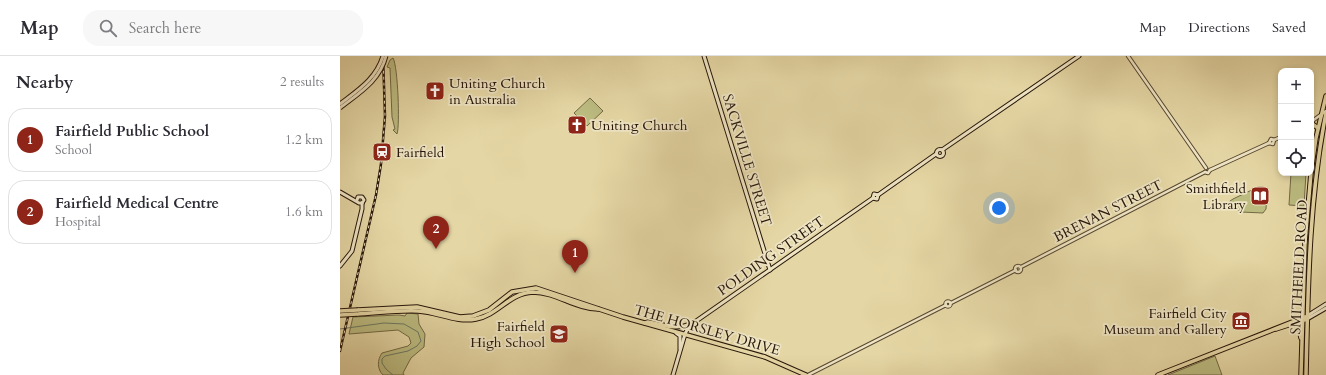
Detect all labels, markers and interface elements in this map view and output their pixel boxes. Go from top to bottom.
search box [83,10,363,46]
text: Map [20,15,59,41]
icon: search [97,17,119,39]
text: Search here [129,18,201,38]
text: Map [1140,18,1166,37]
text: Directions [1188,18,1250,37]
text: Saved [1272,18,1306,37]
map controls [1278,68,1314,176]
button: + [1278,68,1314,104]
text: Nearby [16,71,73,94]
text: 2 results [280,73,324,91]
place label: Uniting Church in Australia [449,74,546,109]
church icon: Uniting Church in Australia [424,80,446,102]
street label: SACKVILLE STREET [718,92,776,228]
button: − [1278,104,1314,140]
church icon: Uniting Church [566,114,588,136]
place label: Uniting Church [591,116,688,135]
text: Fairfield Public School [55,121,209,141]
text: 1 [27,131,33,149]
text: 1.2 km [285,131,323,149]
button: locate [1278,140,1314,176]
text: School [55,141,92,159]
station icon: Fairfield [371,141,393,163]
place label: Fairfield [396,143,445,162]
street label: BRENAN STREET [1050,175,1166,247]
place label: Smithfield Library [1186,179,1247,214]
library icon: Smithfield Library [1249,185,1271,207]
text: Fairfield Medical Centre [55,193,219,213]
your location [989,198,1009,218]
street label: SMITHFIELD ROAD [1286,199,1312,335]
text: 2 [27,203,33,221]
text: 1.6 km [285,203,323,221]
street label: POLDING STREET [714,212,828,300]
text: Hospital [55,213,101,231]
pin: 2 [423,216,449,249]
pin: 1 [562,240,588,273]
street label: THE HORSLEY DRIVE [632,300,783,360]
place label: Fairfield City Museum and Gallery [1103,304,1228,339]
museum icon: Fairfield City Museum and Gallery [1230,310,1252,332]
place label: Fairfield High School [470,317,546,352]
school or university icon: Fairfield High School [548,323,570,345]

